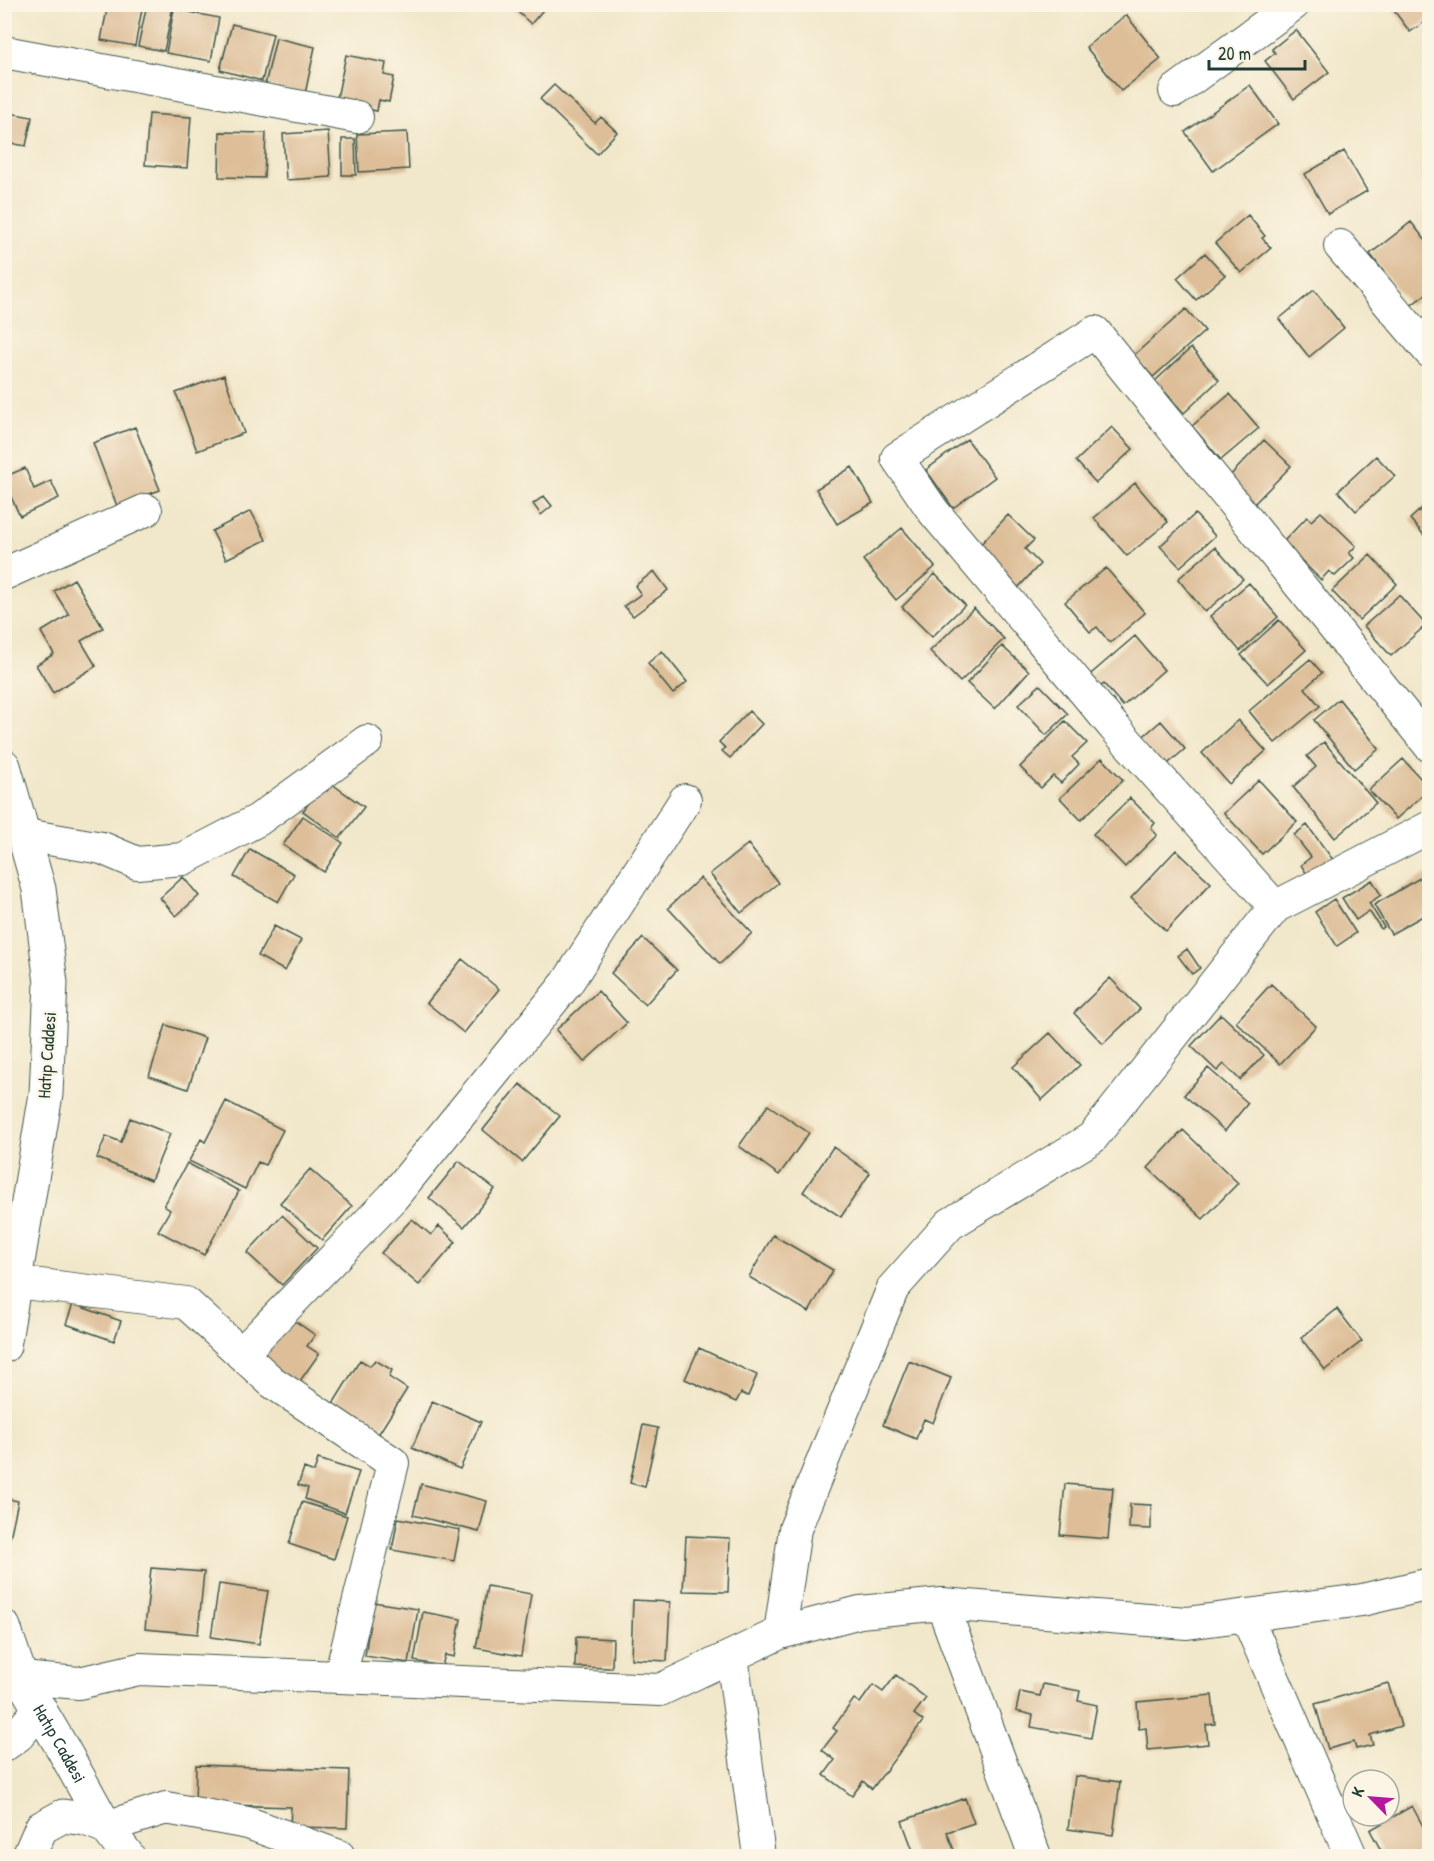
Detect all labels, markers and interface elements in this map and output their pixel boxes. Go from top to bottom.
scale bar [1209,33,1305,71]
text: 20 m [1218,41,1251,66]
street label: Hatıp Caddesi [31,1011,62,1099]
street label: Hatıp Caddesi [27,1700,92,1787]
north arrow [1341,1768,1401,1828]
text: K [1346,1783,1369,1800]

